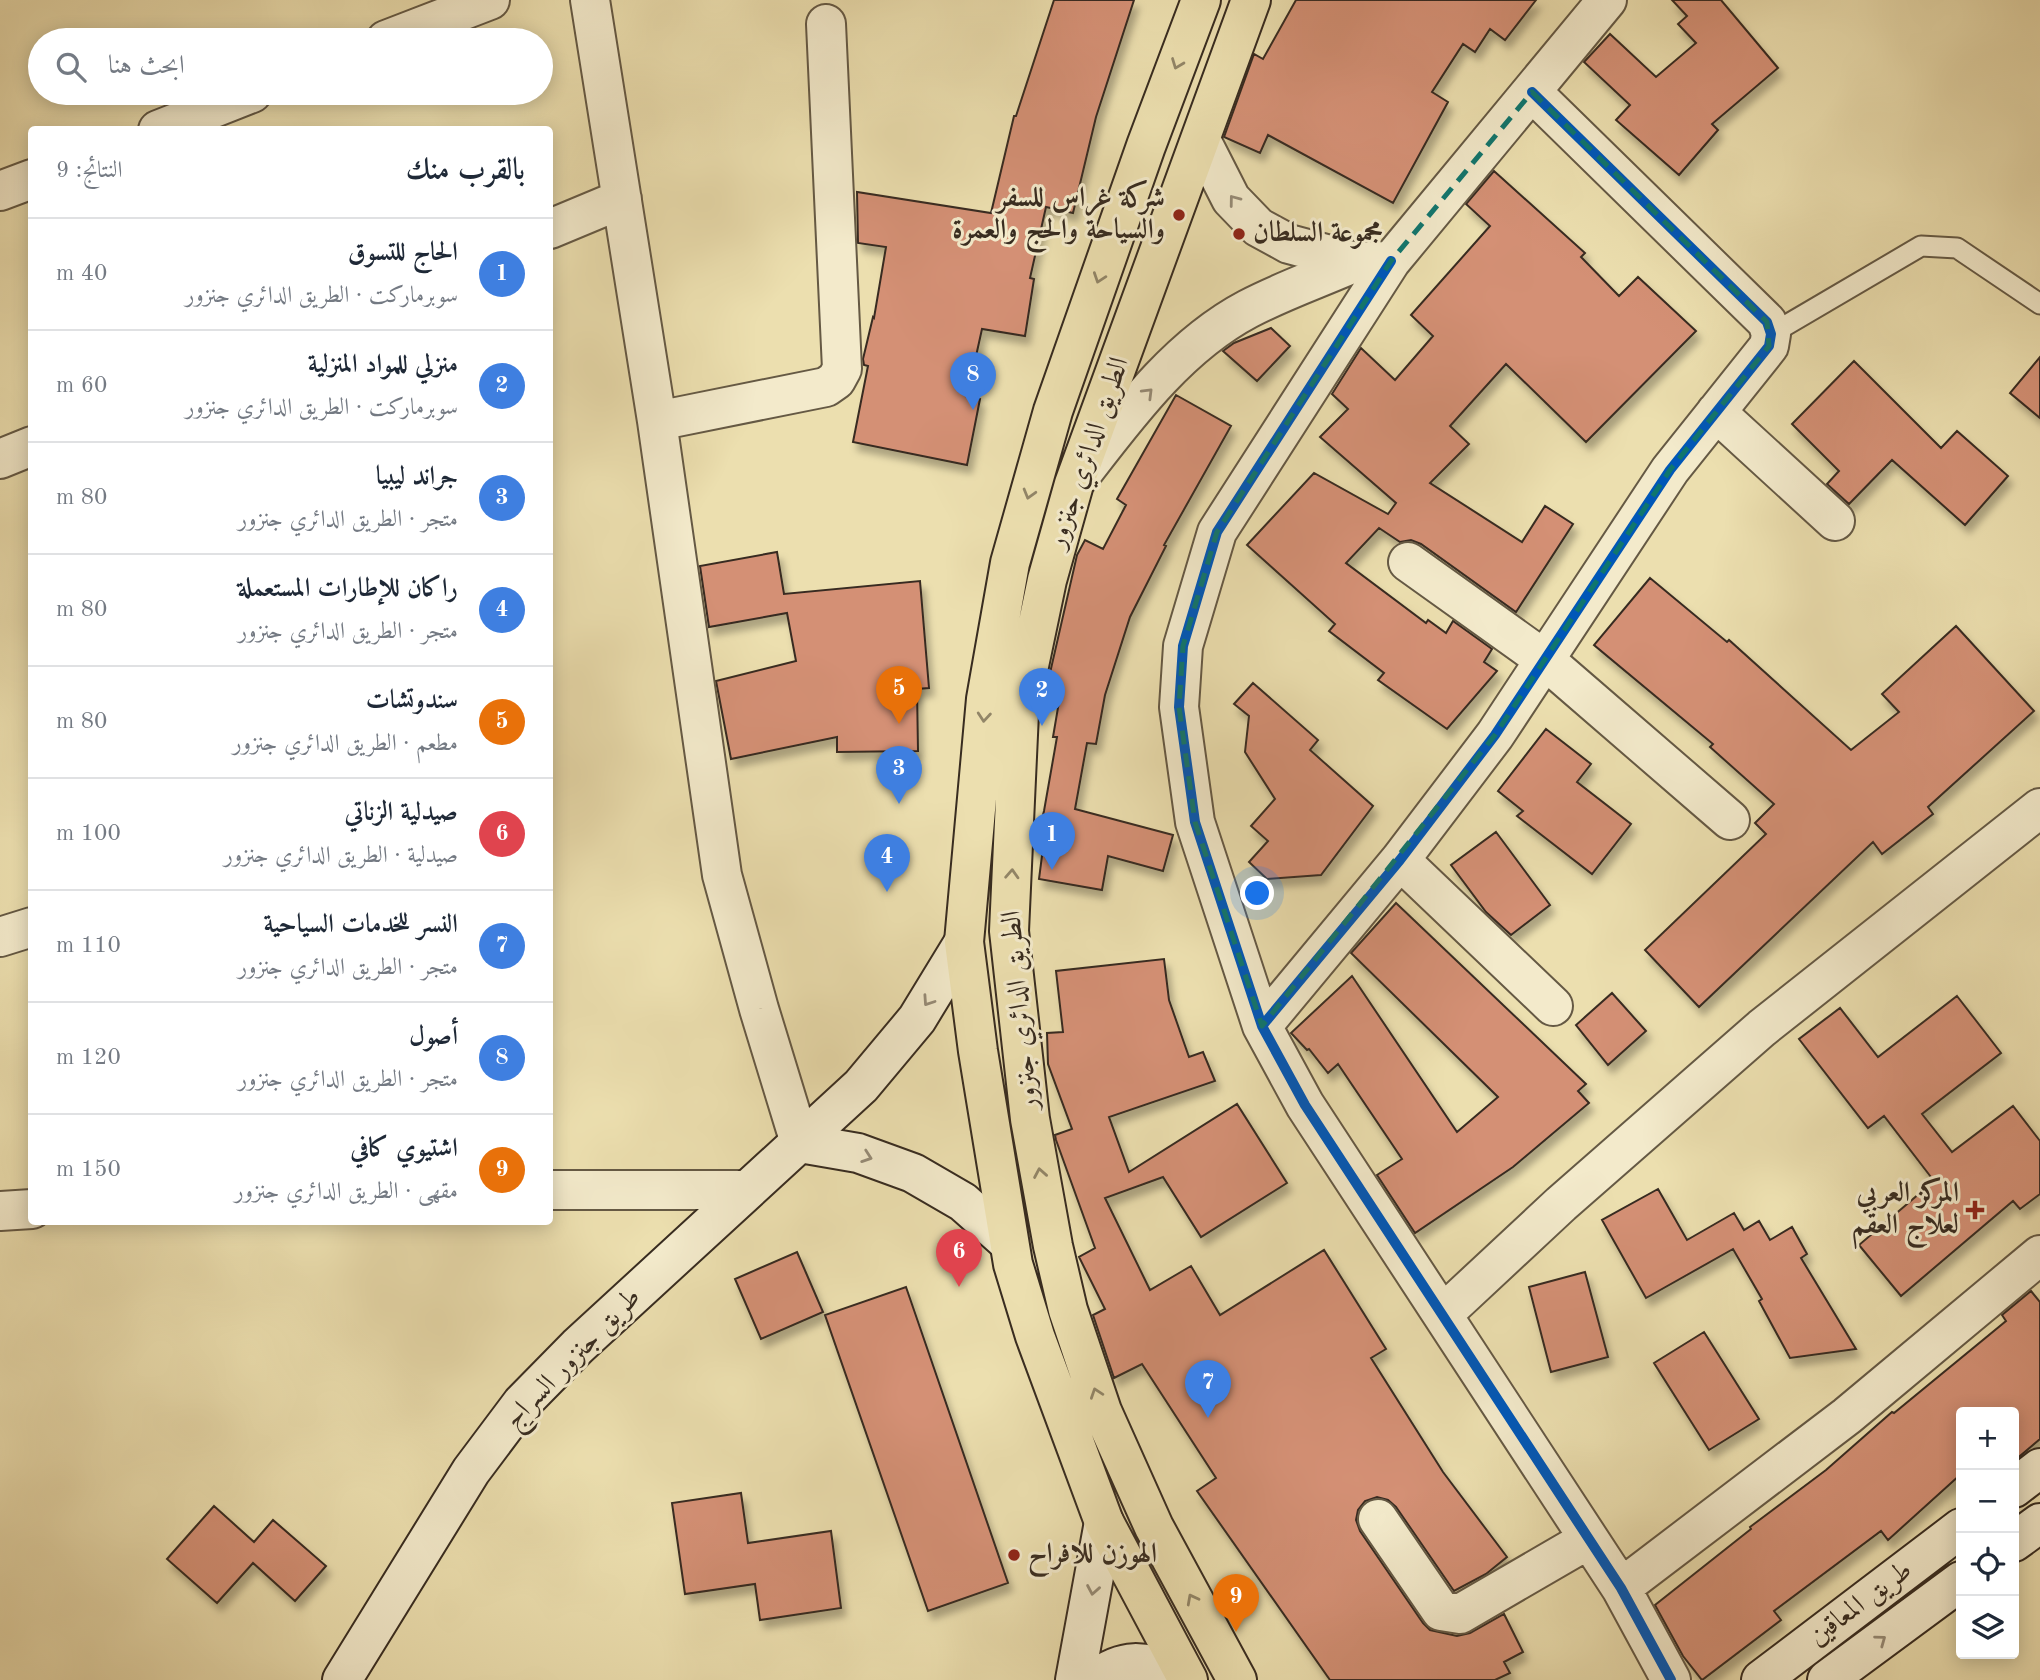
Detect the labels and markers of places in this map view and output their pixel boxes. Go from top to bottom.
place label: شركة غراس للسفر والسياحة والحج والعمرة [952,179,1165,254]
marker: شركة غراس للسفر والسياحة والحج والعمرة [1171,207,1187,223]
place label: مجموعة السلطان [1253,219,1383,249]
marker: مجموعة السلطان [1231,226,1247,242]
pin: 8 [950,352,996,410]
pin: 5 [876,666,922,724]
pin: 2 [1019,668,1065,726]
pin: 3 [876,746,922,804]
pin: 1 [1029,812,1075,870]
pin: 4 [864,834,910,892]
place label: المركز العربي لعلاج العقم [1852,1177,1959,1249]
marker: المركز العربي لعلاج العقم [1965,1200,1985,1220]
pin: 6 [936,1229,982,1287]
pin: 7 [1185,1360,1231,1418]
place label: الهوزن للافراح [1028,1541,1157,1578]
marker: الهوزن للافراح [1006,1547,1022,1563]
pin: 9 [1213,1574,1259,1632]

